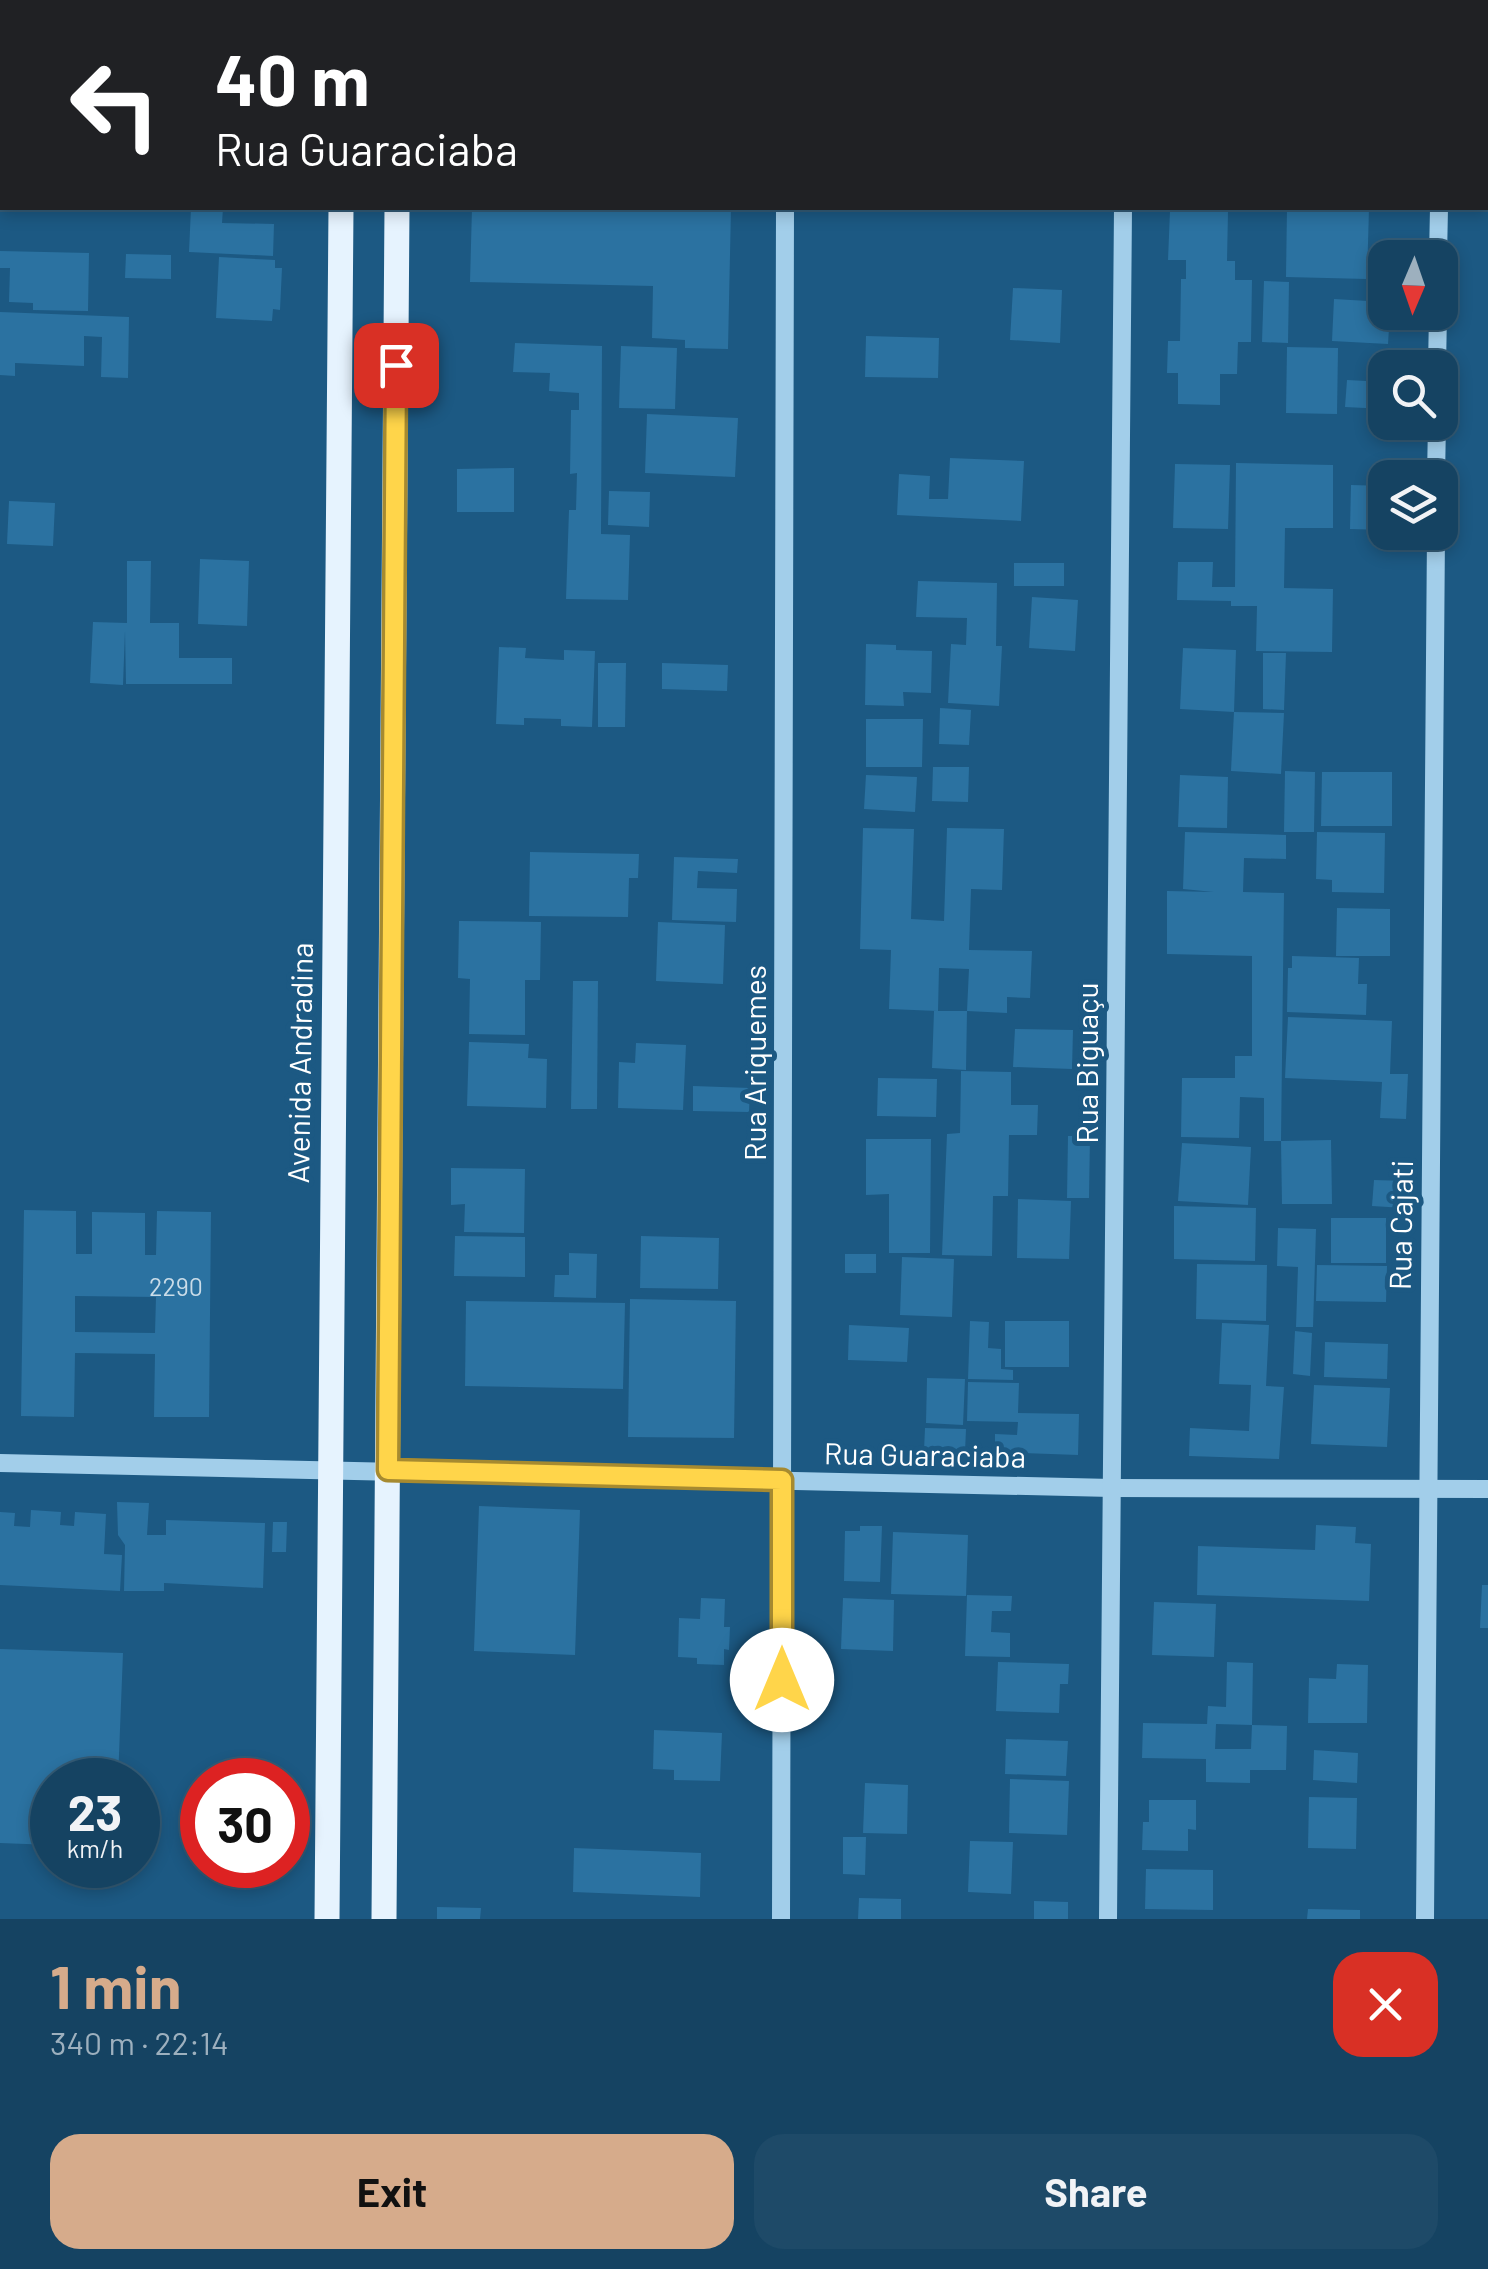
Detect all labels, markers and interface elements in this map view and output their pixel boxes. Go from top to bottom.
text: 40 m [215,36,370,120]
icon: left [50,40,180,170]
text: Rua Guaraciaba [215,121,518,175]
north arrow [1368,240,1458,330]
map controls [1368,240,1458,550]
pin [354,323,439,408]
icon: arrive [369,338,424,393]
button: search [1368,350,1458,440]
button: layers [1368,460,1458,550]
street label: Avenida Andradina [279,942,319,1184]
street label: Rua Ariquemes [736,965,772,1161]
street label: Rua Biguaçu [1068,982,1104,1144]
street label: Rua Cajati [1381,1160,1419,1290]
house number: 2290 [149,1271,203,1301]
street label: Rua Guaraciaba [824,1434,1026,1474]
position arrow [730,1628,834,1732]
speed limit sign: 30 [180,1758,310,1888]
text: 23 [68,1781,122,1841]
text: km/h [67,1833,123,1863]
text: 1 min [50,1949,181,2021]
button: close [1333,1952,1438,2057]
text: 340 m · 22:14 [50,2023,229,2061]
button: Exit [50,2134,734,2249]
button: Share [754,2134,1438,2249]

